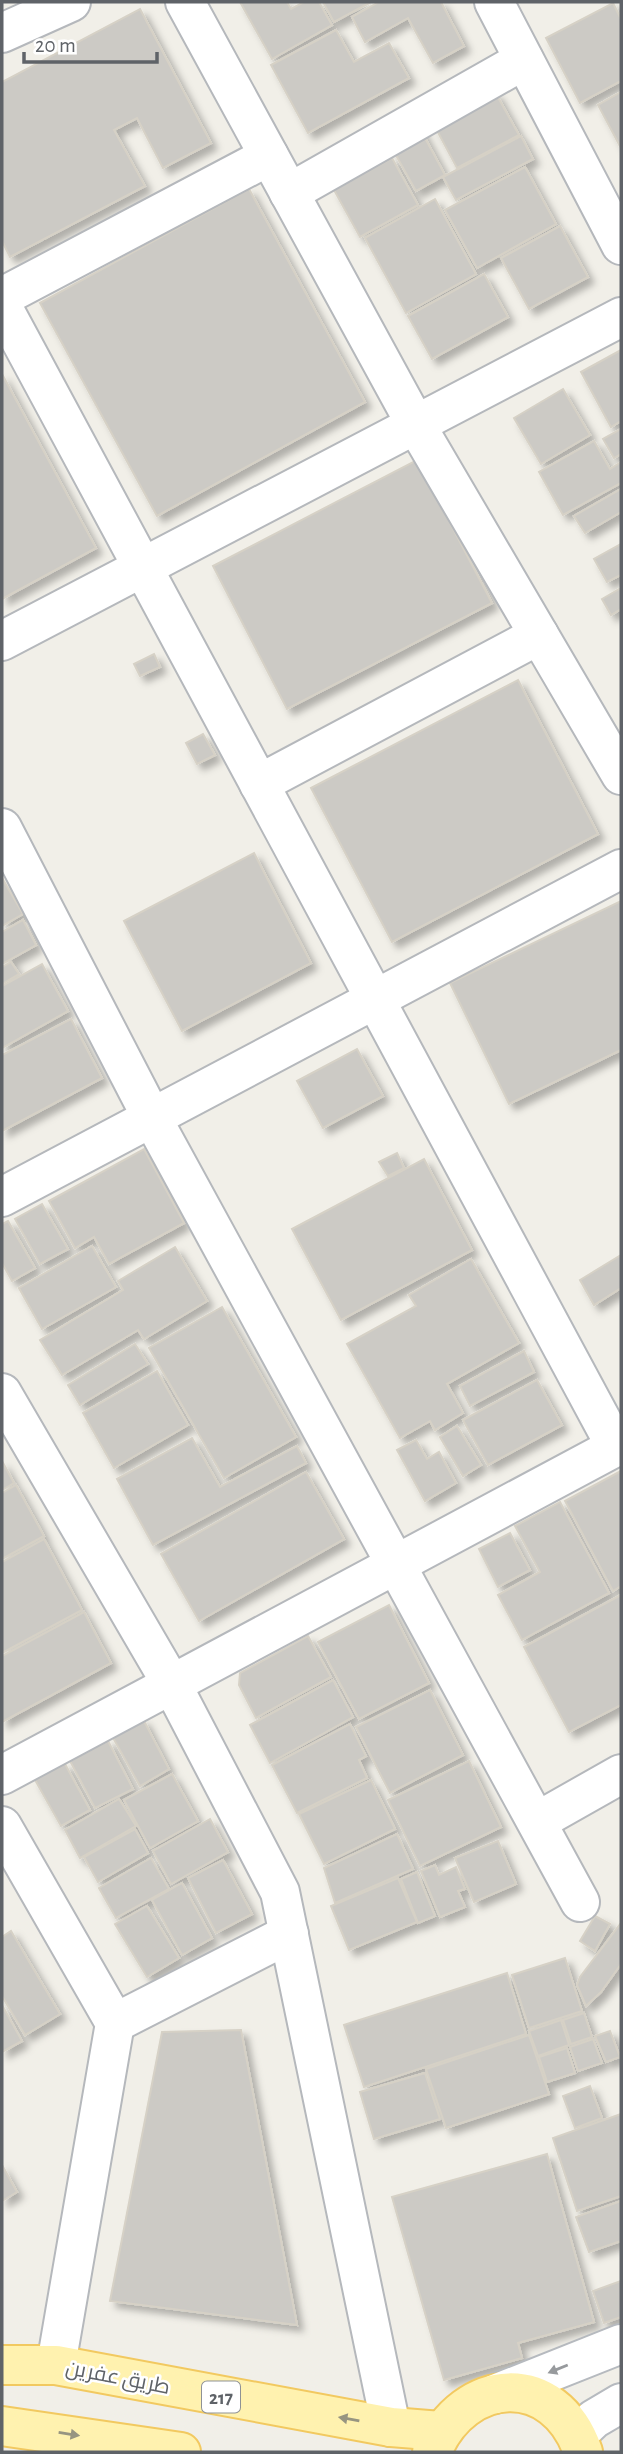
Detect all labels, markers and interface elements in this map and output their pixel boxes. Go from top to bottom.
scale bar [24,21,158,65]
text: 20 m [35,35,76,56]
street label: طريق عفرين [64,2357,172,2400]
one-way arrow [548,2363,569,2374]
road number: 217 [202,2382,240,2412]
one-way arrow [338,2414,360,2425]
one-way arrow [59,2429,81,2440]

